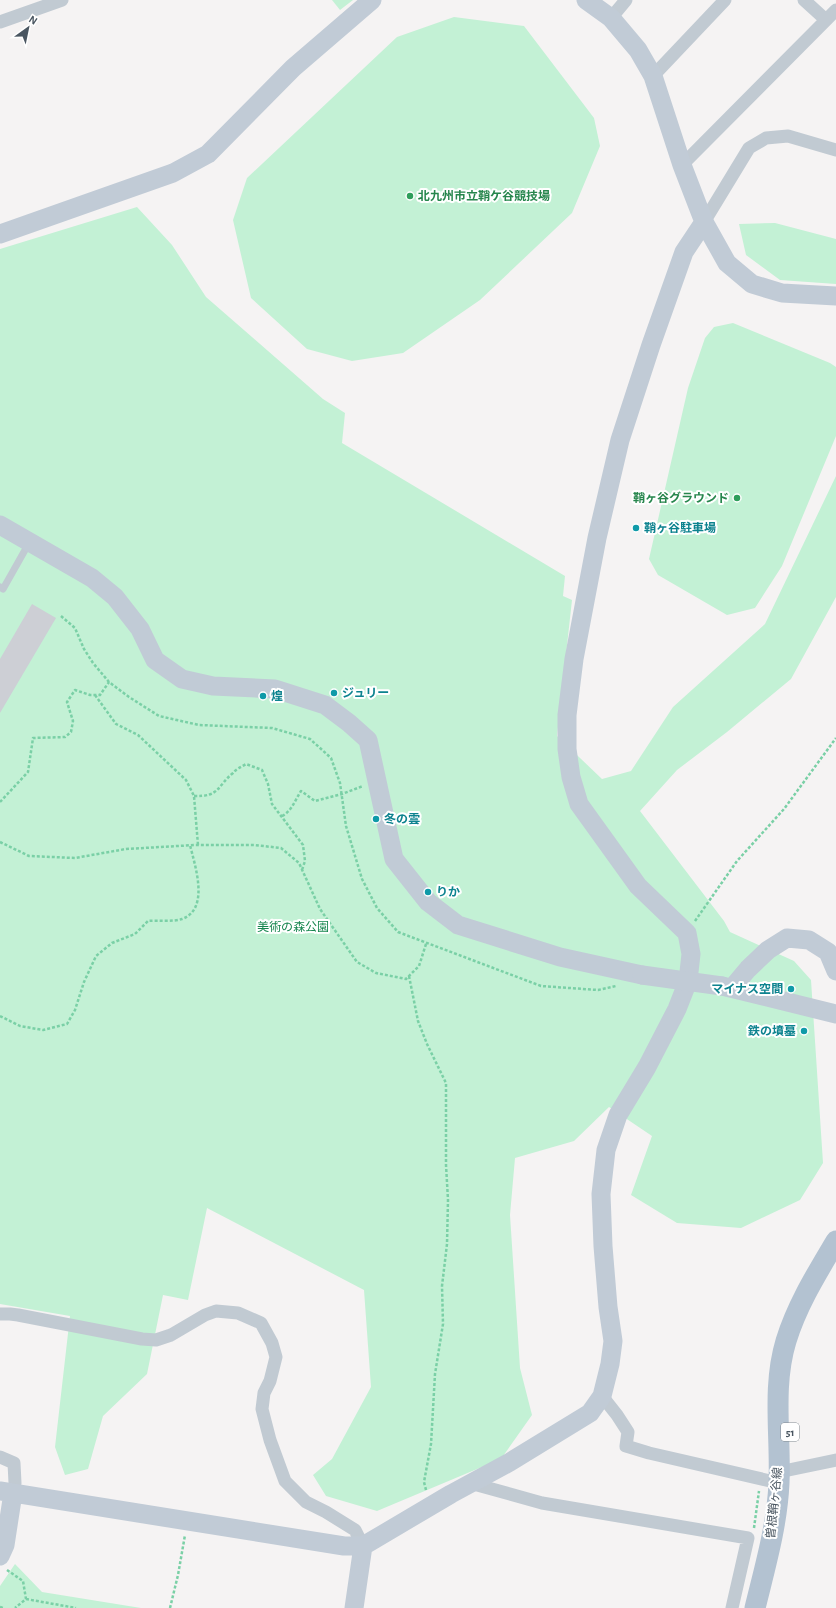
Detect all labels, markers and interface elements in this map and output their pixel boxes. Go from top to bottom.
north arrow [8,8,48,48]
text: N [27,13,39,27]
place label: 北九州市立鞘ケ谷競技場 [418,189,550,202]
marker: 北九州市立鞘ケ谷競技場 [405,191,415,201]
place label: 鞘ヶ谷グラウンド [633,491,729,504]
marker: 鞘ヶ谷グラウンド [732,493,742,503]
place label: 鞘ヶ谷駐車場 [644,521,716,534]
marker: 鞘ヶ谷駐車場 [631,523,641,533]
place label: ジュリー [342,687,389,699]
marker: ジュリー [329,688,339,698]
place label: 煌 [271,689,283,702]
marker: 煌 [258,691,268,701]
place label: 冬の雲 [384,812,420,825]
marker: 冬の雲 [371,814,381,824]
place label: りか [436,885,460,898]
marker: りか [423,887,433,897]
park label: 美術の森公園 [257,920,329,933]
place label: マイナス空間 [711,983,783,995]
marker: マイナス空間 [786,984,796,994]
place label: 鉄の墳墓 [747,1024,796,1037]
marker: 鉄の墳墓 [799,1026,809,1036]
road number: 51 [781,1423,799,1441]
street label: 曽根鞘ヶ谷線 [763,1466,784,1539]

